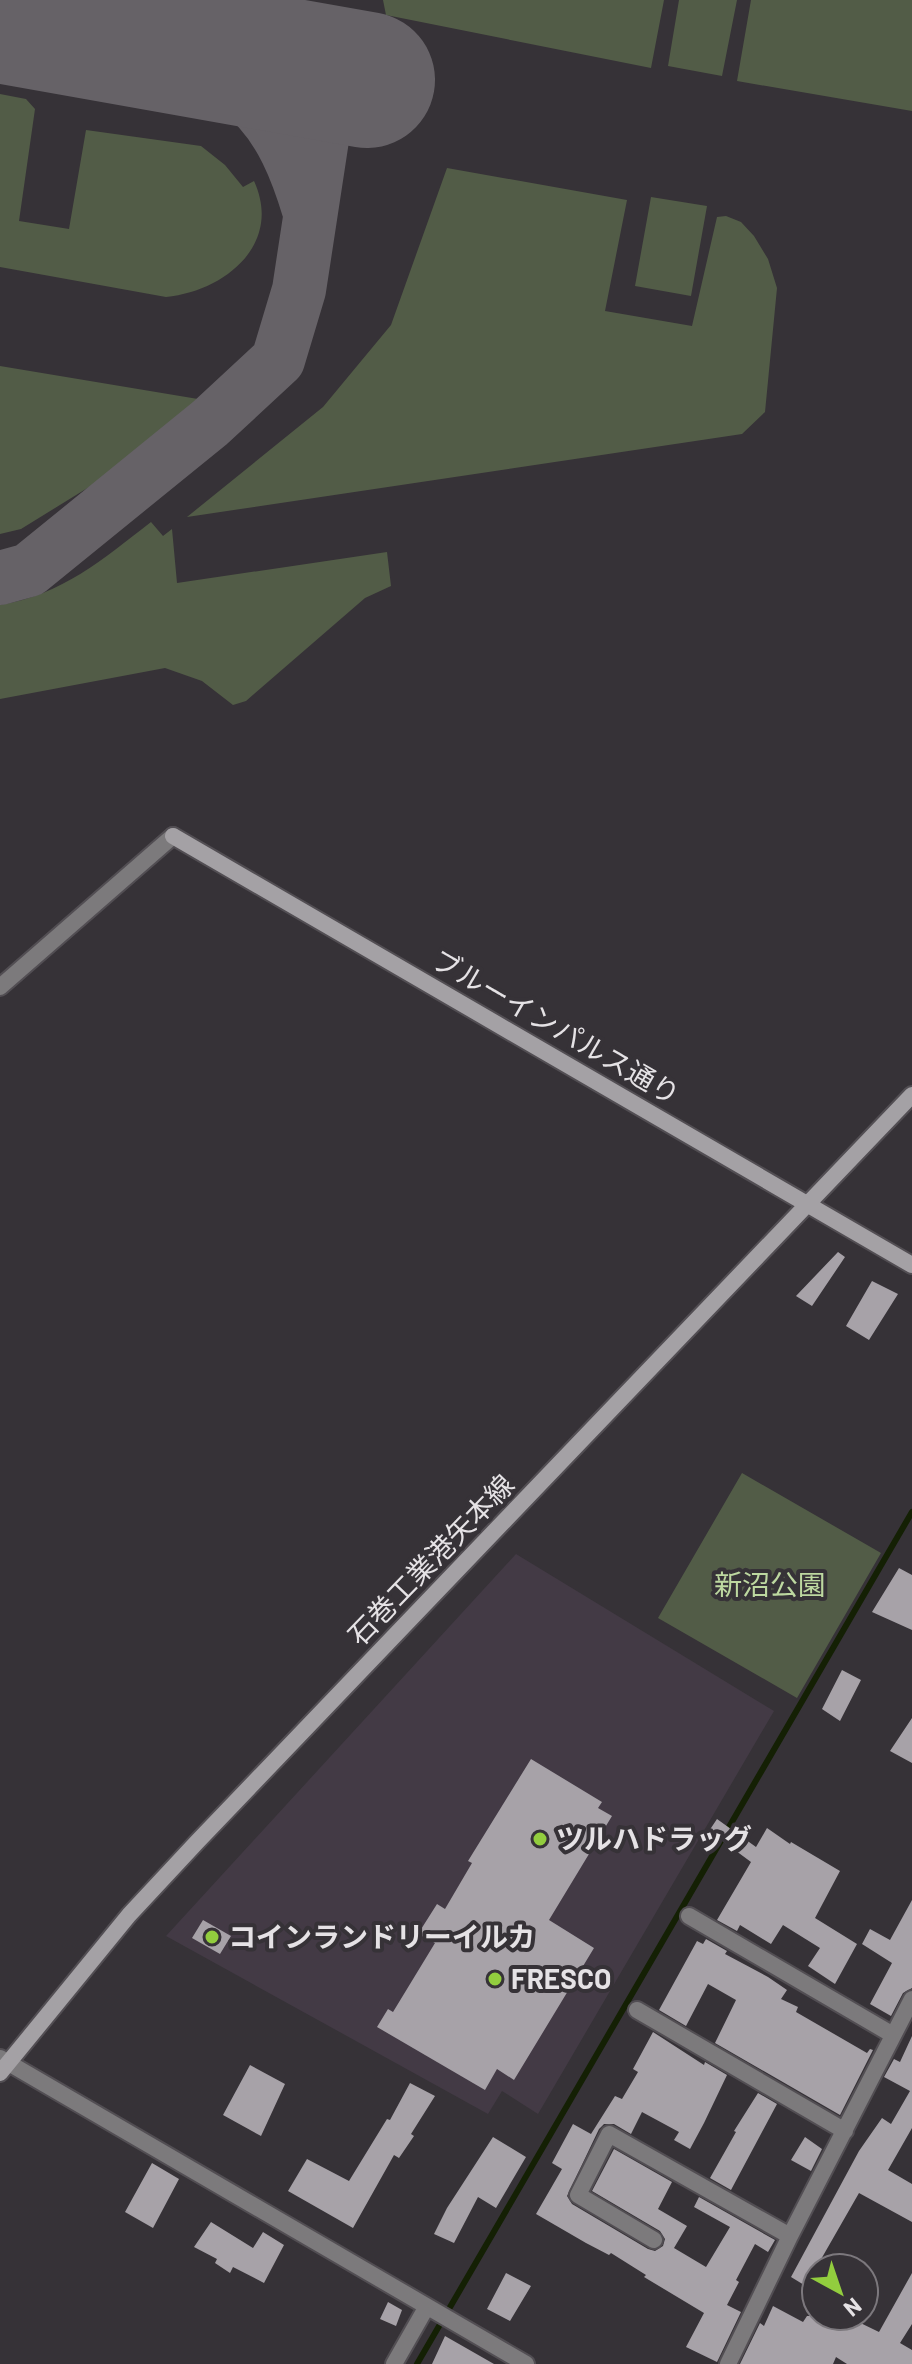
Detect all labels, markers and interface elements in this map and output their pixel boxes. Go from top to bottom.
street label: ブルーインパルス通り [427,941,686,1111]
street label: 石巻工業港矢本線 [340,1467,520,1652]
park label: 新沼公園 [714,1567,826,1601]
place label: ツルハドラッグ [556,1821,752,1855]
marker: ツルハドラッグ [531,1830,549,1848]
place label: コインランドリーイルカ [228,1919,535,1953]
marker: コインランドリーイルカ [203,1928,221,1946]
place label: FRESCO [511,1961,611,1995]
marker: FRESCO [486,1970,504,1988]
north arrow [800,2252,880,2332]
text: N [840,2293,867,2323]

